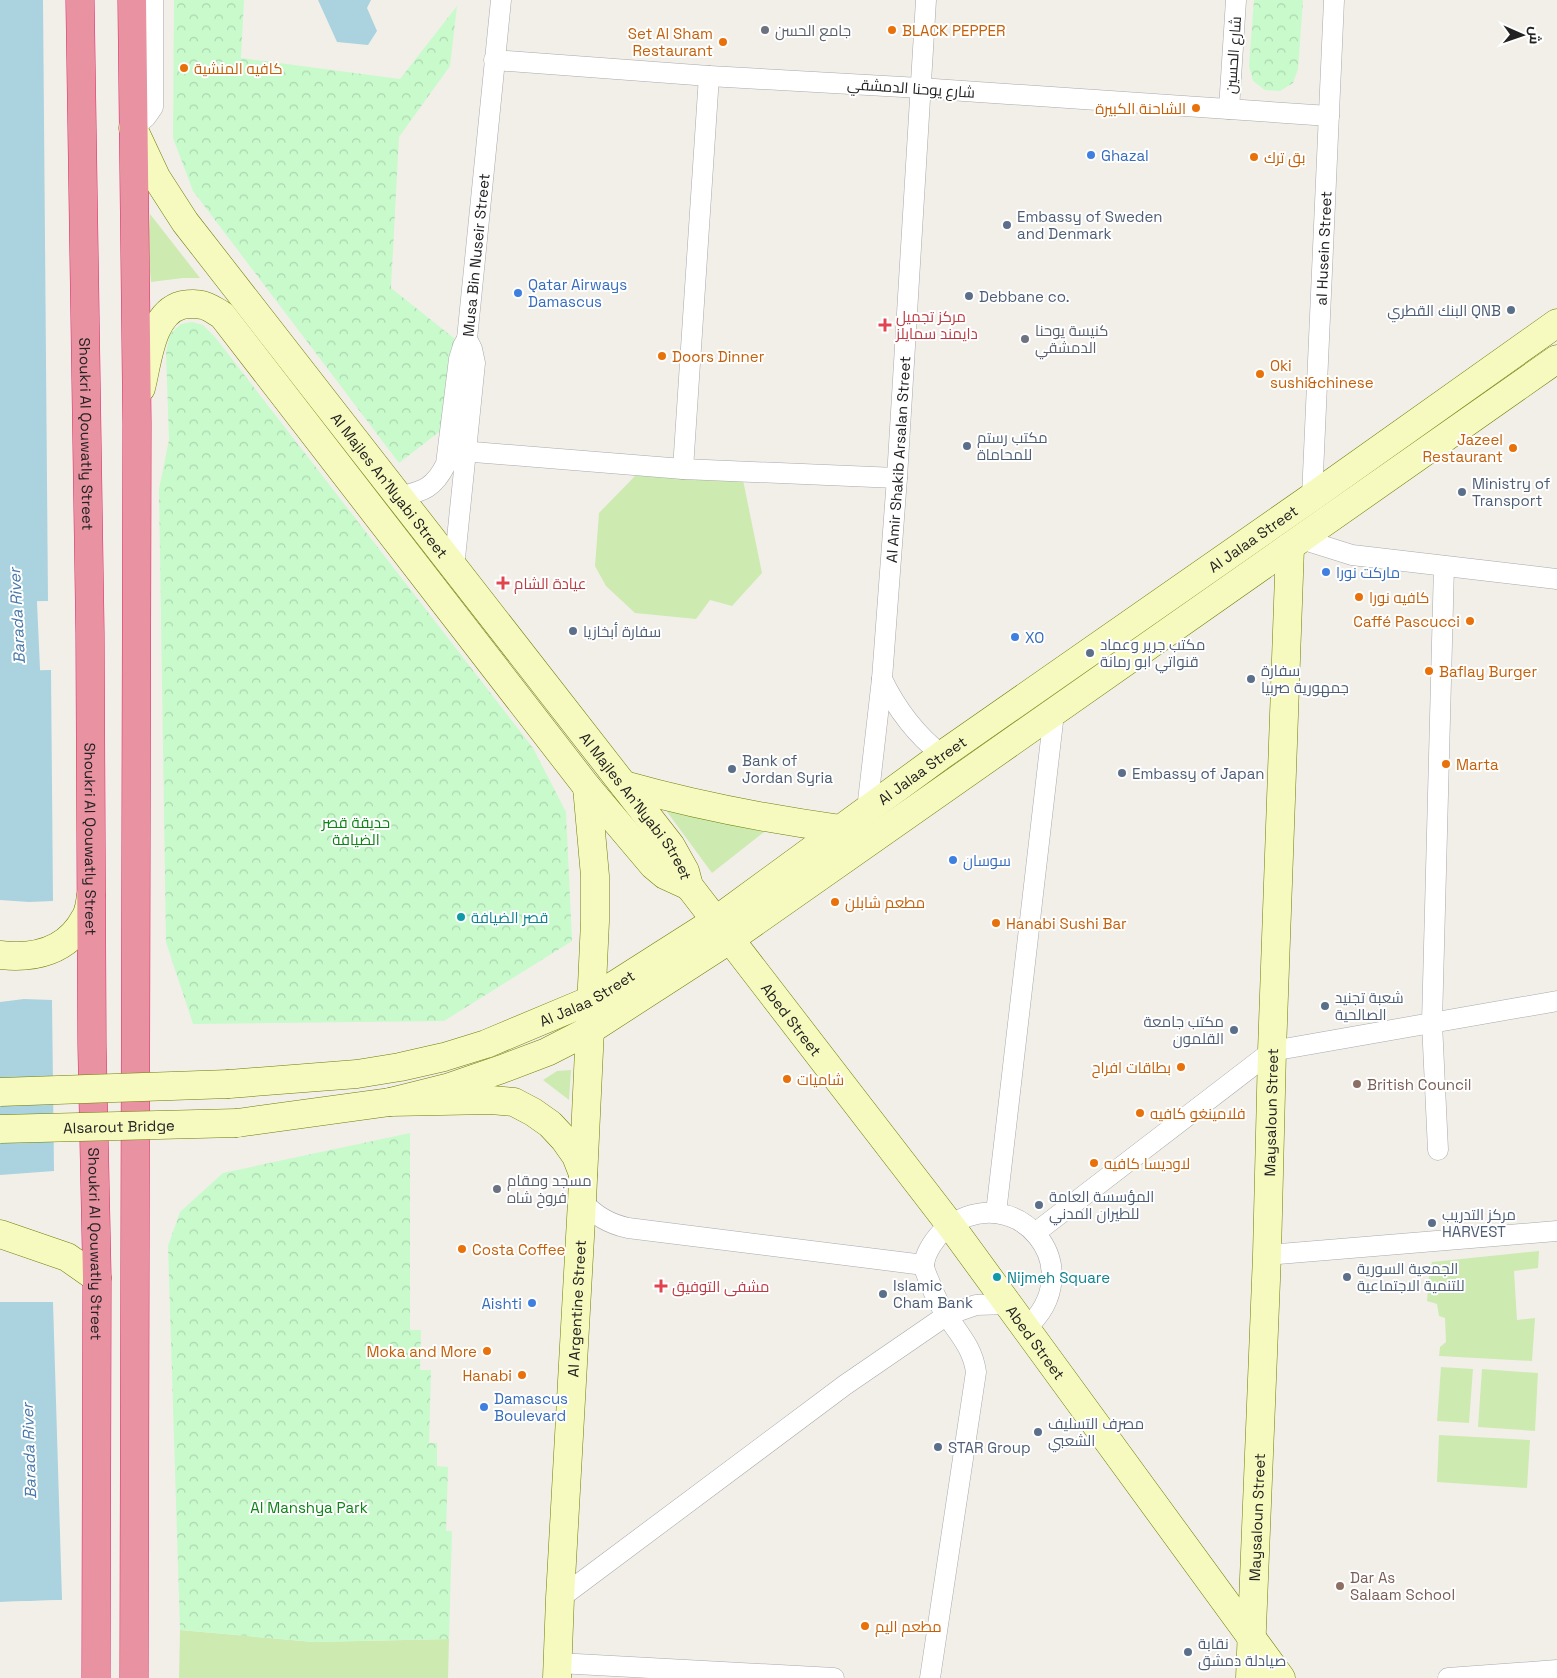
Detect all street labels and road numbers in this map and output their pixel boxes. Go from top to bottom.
street label: شارع الحسين [1221,15,1247,95]
street label: شارع يوحنا الدمشقي [846,74,976,105]
street label: Musa Bin Nuseir Street [458,172,493,338]
street label: al Husein Street [1311,190,1335,306]
street label: Shoukri Al Qouwatly Street [76,337,98,531]
street label: Al Amir Shakib Arsalan Street [881,355,914,564]
street label: Al Majles An'Nyabi Street [327,408,452,562]
street label: Al Jalaa Street [1204,500,1301,576]
street label: Al Majles An'Nyabi Street [576,728,696,882]
street label: Al Jalaa Street [874,732,970,808]
street label: Shoukri Al Qouwatly Street [81,742,101,936]
street label: Al Jalaa Street [536,965,638,1030]
street label: Abed Street [757,979,826,1060]
street label: Maysaloun Street [1259,1048,1282,1177]
street label: Alsarout Bridge [63,1115,175,1137]
street label: Shoukri Al Qouwatly Street [85,1147,107,1341]
street label: Al Argentine Street [563,1239,589,1378]
street label: Abed Street [1002,1301,1069,1383]
street label: Maysaloun Street [1244,1453,1269,1582]

